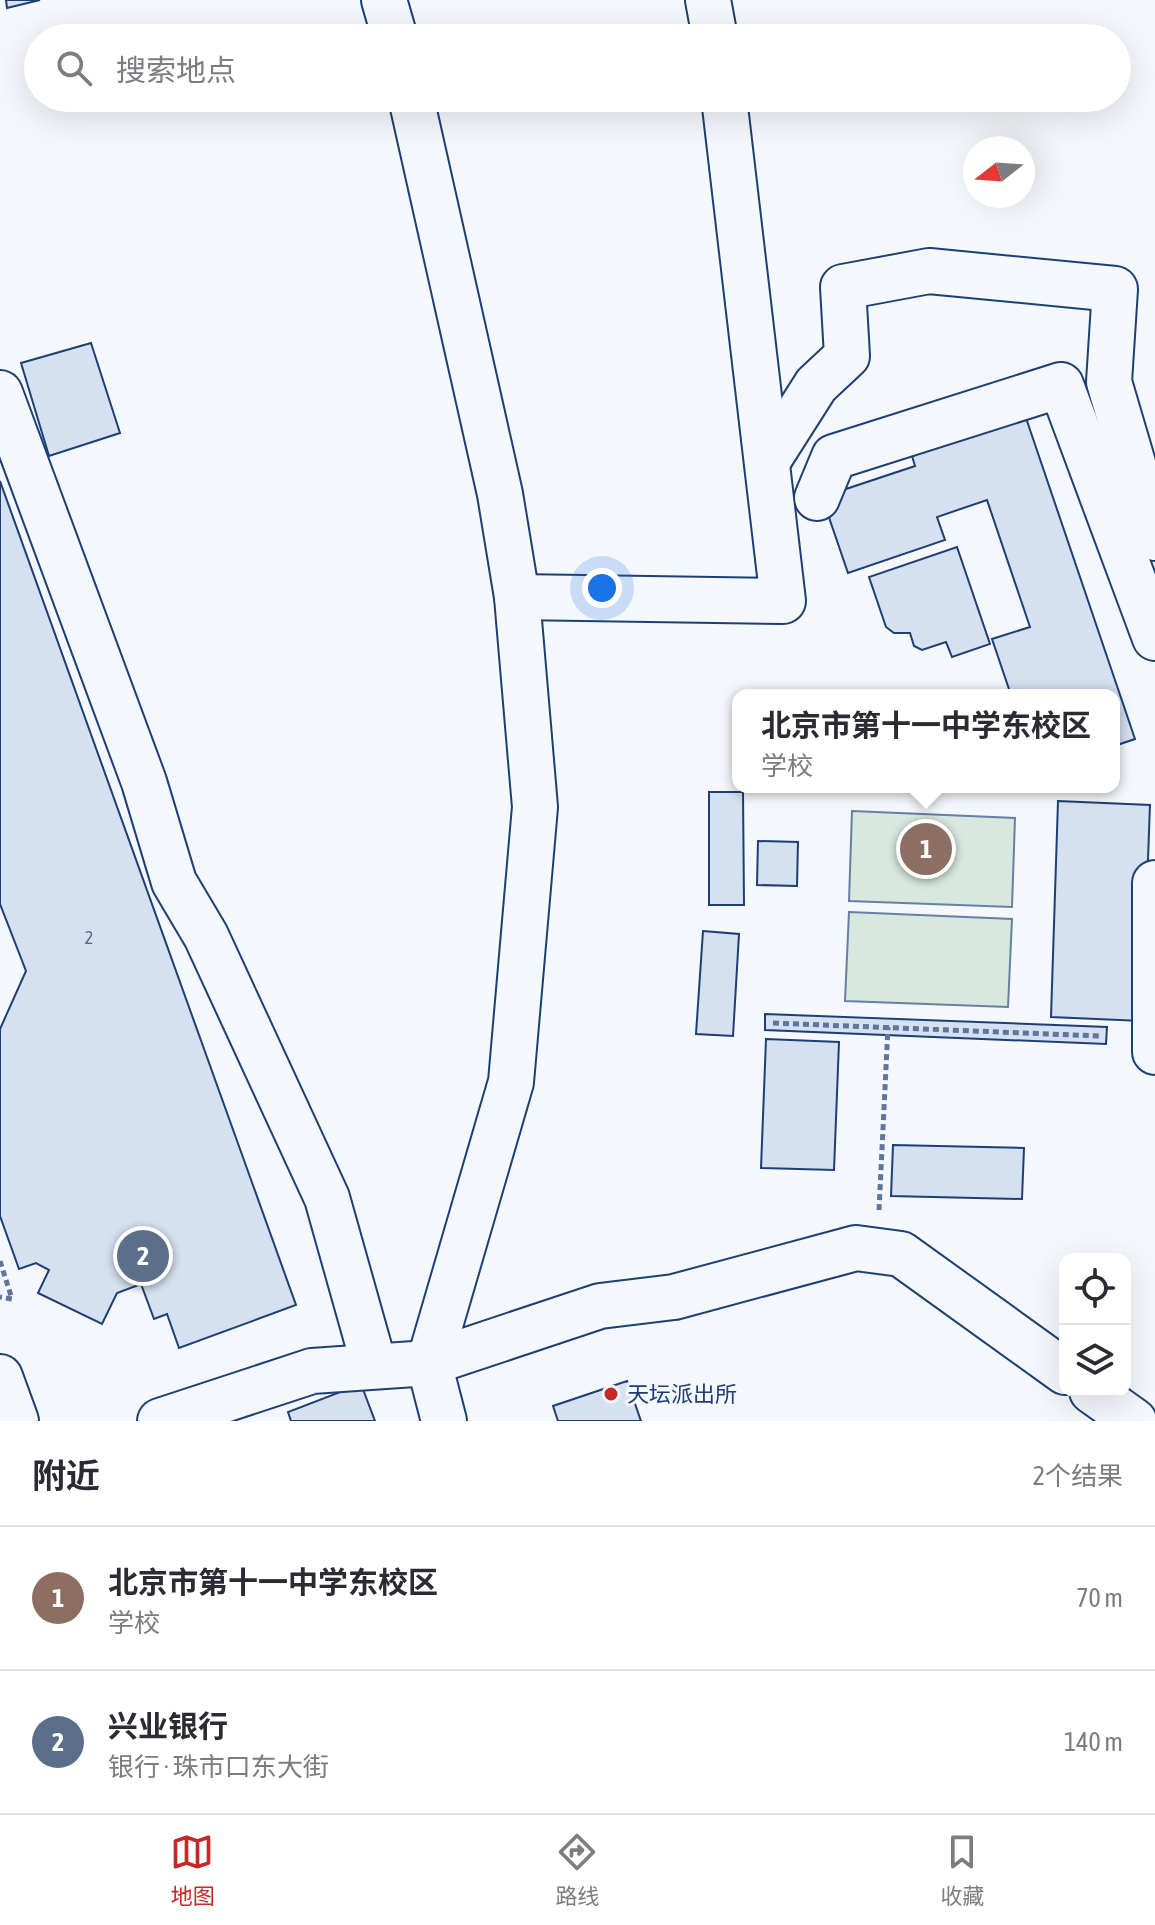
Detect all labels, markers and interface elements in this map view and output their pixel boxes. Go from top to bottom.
search box [24,24,1131,112]
icon: search [52,46,96,90]
text: 搜索地点 [116,53,236,87]
north arrow [963,136,1035,208]
your location [582,568,622,608]
popup [732,689,1120,793]
text: 北京市第十一中学东校区 [761,708,1091,742]
text: 学校 [761,751,813,781]
pin: 1 [900,819,952,879]
house number: 2 [85,927,93,948]
pin: 2 [117,1226,169,1286]
map controls [1059,1253,1131,1397]
button: locate [1059,1253,1131,1325]
button: layers [1059,1325,1131,1397]
place label: 天坛派出所 [627,1381,737,1407]
marker: 天坛派出所 [602,1385,620,1403]
text: 附近 [32,1456,100,1495]
text: 2个结果 [1033,1461,1123,1491]
text: 北京市第十一中学东校区 [108,1565,438,1599]
text: 1 [52,1583,64,1613]
text: 70 m [1076,1583,1123,1613]
text: 学校 [108,1608,160,1638]
text: 兴业银行 [108,1709,228,1743]
text: 2 [52,1727,64,1757]
text: 140 m [1064,1727,1123,1757]
text: 银行 · 珠市口东大街 [108,1752,329,1782]
tab: 地图 [170,1830,215,1910]
tab: 路线 [555,1830,600,1910]
tab: 收藏 [940,1830,985,1910]

